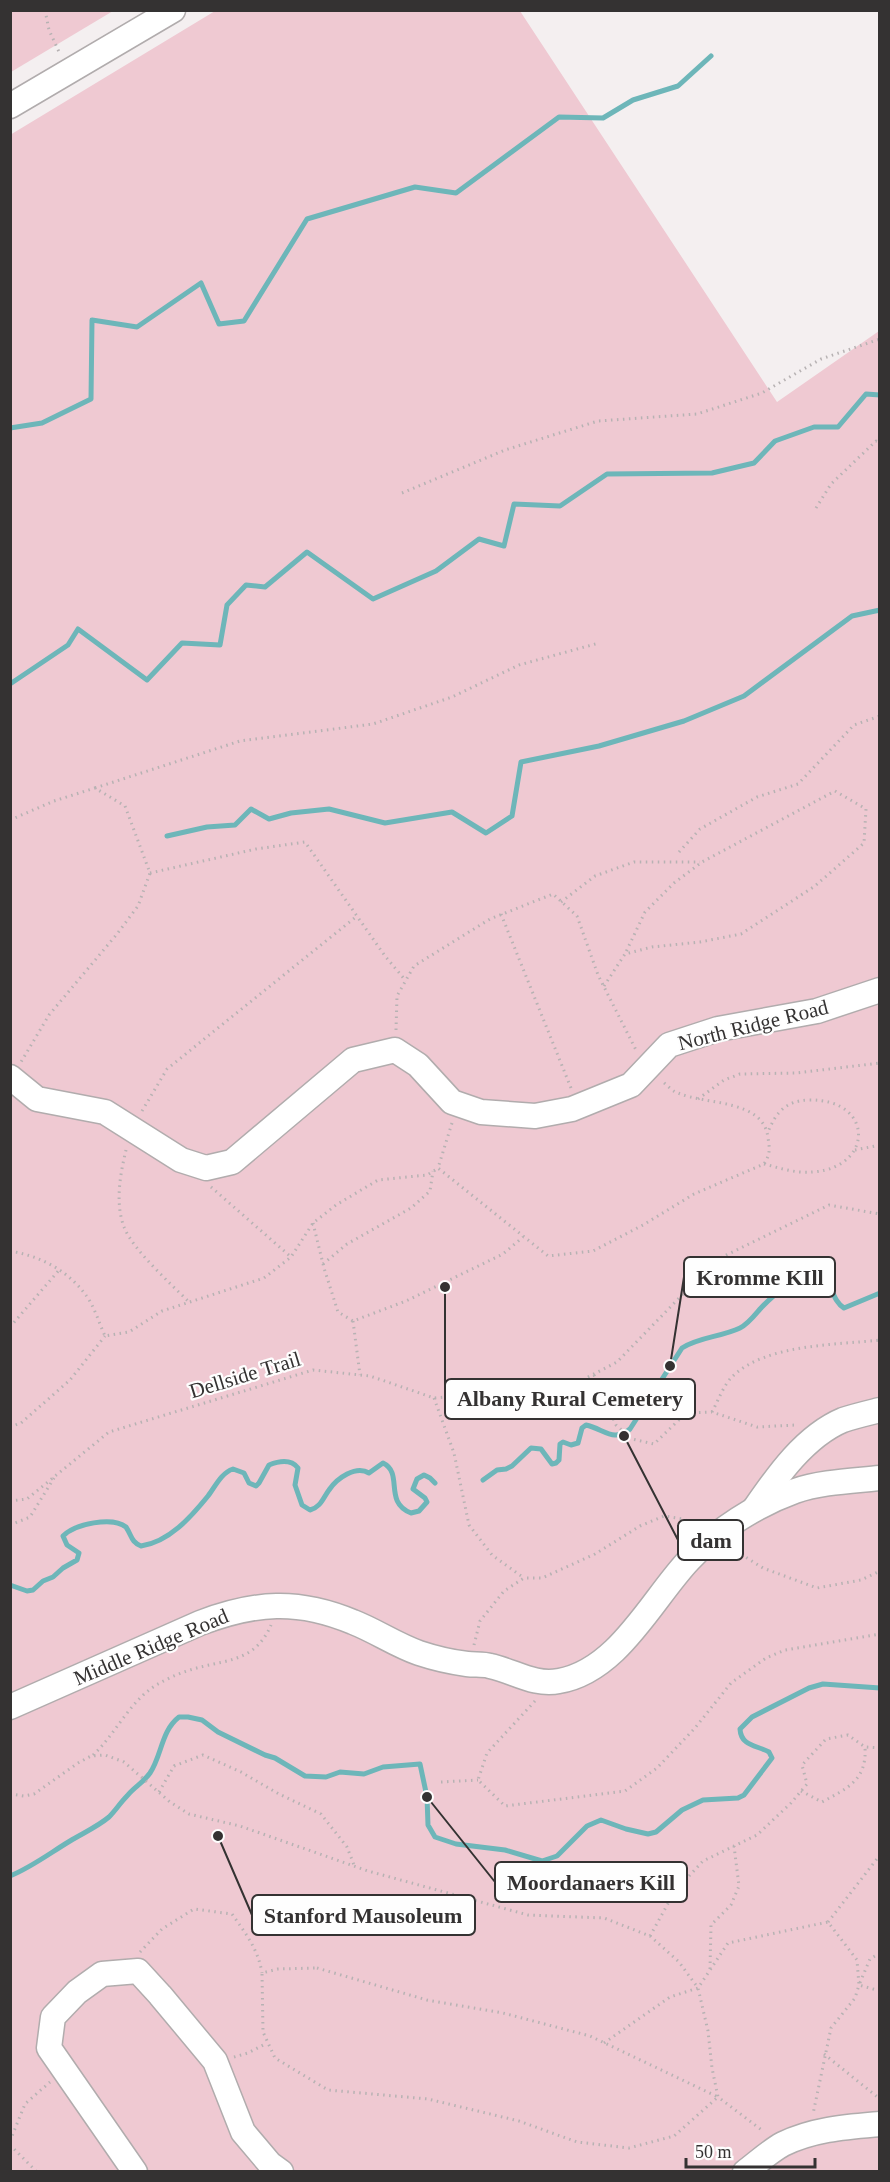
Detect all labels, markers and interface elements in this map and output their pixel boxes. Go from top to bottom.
street label: North Ridge Road [675,995,831,1055]
callout: Kromme KIll [684,1257,835,1297]
text: Kromme KIll [696,1265,824,1290]
street label: Dellside Trail [187,1347,304,1403]
callout: Albany Rural Cemetery [445,1379,695,1419]
text: Albany Rural Cemetery [457,1386,683,1411]
callout: dam [678,1520,743,1560]
text: dam [690,1528,732,1553]
street label: Middle Ridge Road [70,1603,232,1690]
callout: Moordanaers Kill [495,1862,687,1902]
text: Moordanaers Kill [507,1870,675,1895]
callout: Stanford Mausoleum [252,1895,475,1935]
text: Stanford Mausoleum [264,1903,462,1928]
scale bar [686,2131,815,2169]
text: 50 m [695,2142,732,2162]

